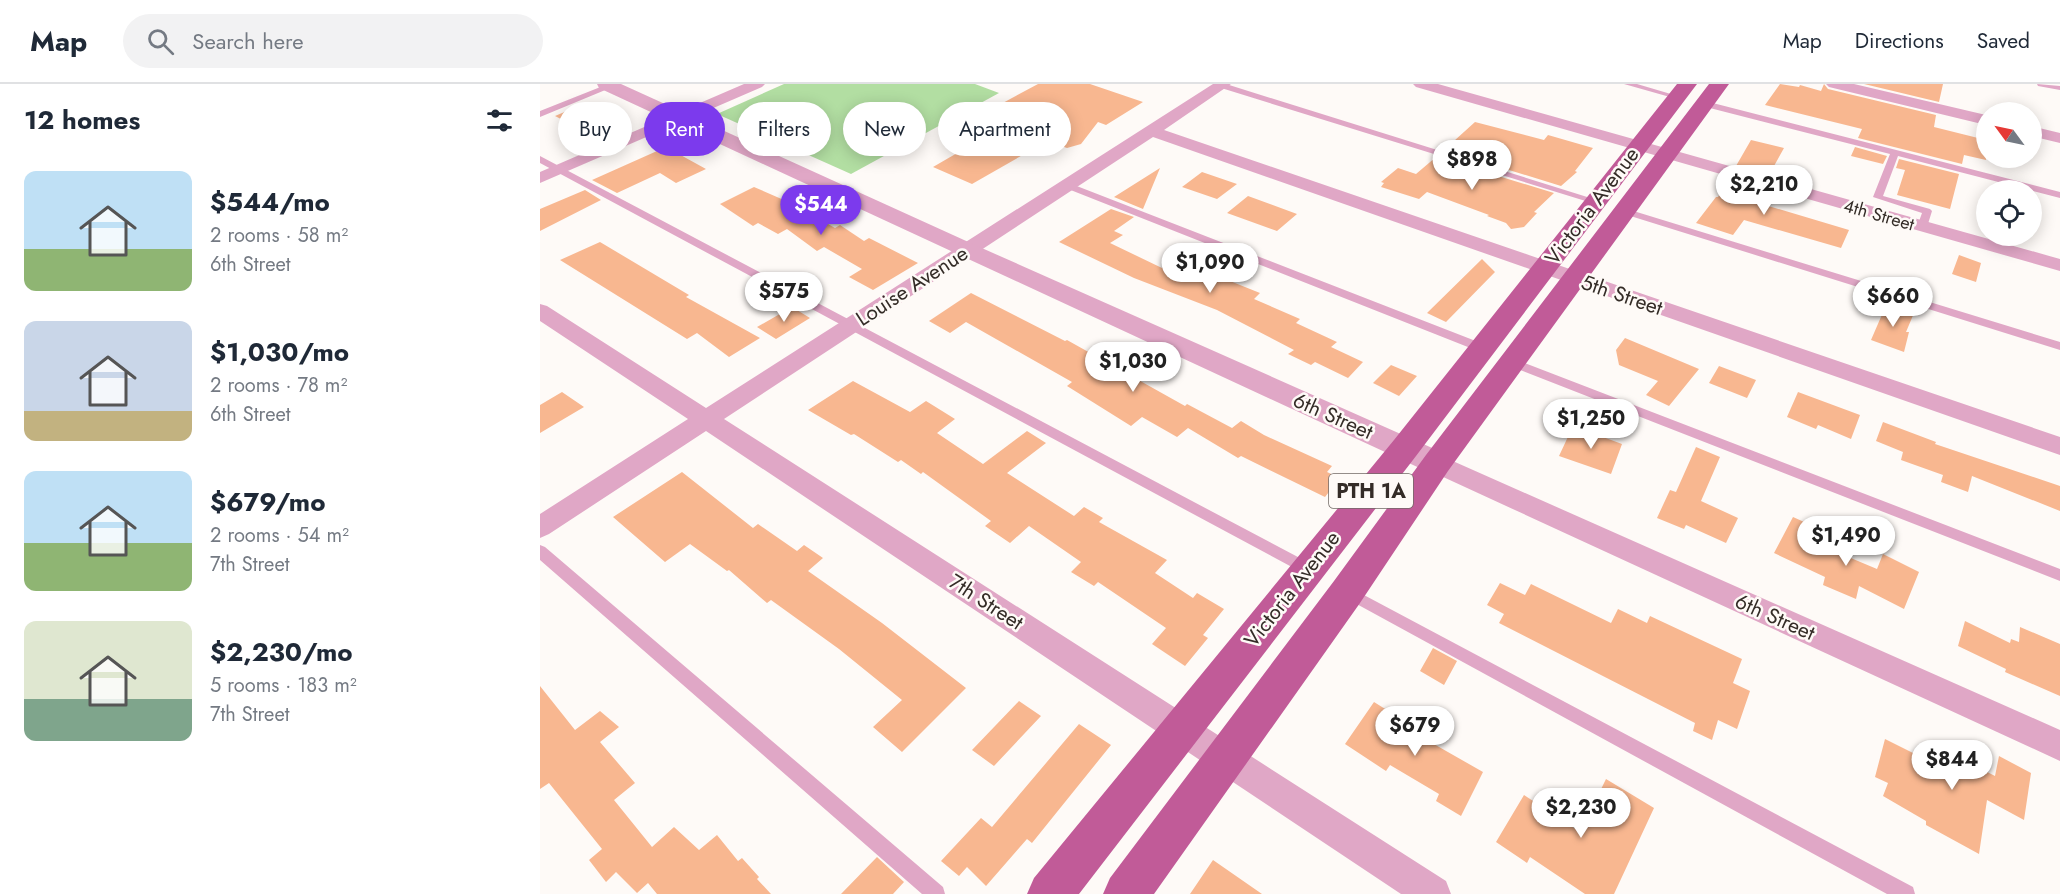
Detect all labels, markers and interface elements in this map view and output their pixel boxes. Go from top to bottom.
search box [123,14,543,68]
text: Map [30,21,87,62]
icon: search [144,25,177,58]
text: Search here [192,25,304,57]
text: Map [1783,26,1822,56]
text: Directions [1855,26,1944,56]
text: Saved [1977,26,2030,56]
text: 12 homes [24,101,140,139]
chip: Buy [558,102,632,156]
chip: Rent [644,102,725,156]
chip: Filters [737,102,831,156]
chip: New [843,102,926,156]
chip: Apartment [938,102,1071,156]
north arrow [1976,102,2042,168]
map controls [1976,102,2042,246]
icon: filters [483,104,516,137]
pin: $898 [1436,140,1508,191]
street label: Victoria Avenue [1538,141,1646,271]
text: $898 [1447,145,1497,174]
pin: $2,210 [1715,165,1813,216]
text: $2,210 [1730,170,1798,199]
button: locate [1976,180,2042,246]
text: $544/mo [210,183,330,221]
pin: $544 [785,185,857,236]
text: $544 [794,190,848,219]
street label: 4th Street [1841,192,1918,238]
icon: home [72,195,144,267]
text: 2 rooms · 58 m² [210,221,348,250]
street label: Louise Avenue [850,238,974,334]
pin: $1,090 [1161,243,1259,294]
text: $1,090 [1176,248,1244,277]
text: 6th Street [210,250,291,279]
street label: 5th Street [1577,267,1667,323]
pin: $575 [748,272,820,323]
text: $575 [759,277,809,306]
pin: $660 [1857,277,1929,328]
text: $660 [1867,282,1919,311]
text: $1,030/mo [210,333,349,371]
pin: $1,030 [1084,342,1182,393]
icon: home [72,345,144,417]
text: $1,030 [1099,347,1167,376]
text: 2 rooms · 78 m² [210,371,347,400]
street label: 6th Street [1288,385,1378,447]
pin: $1,250 [1542,399,1640,450]
text: 6th Street [210,400,291,429]
text: $1,250 [1557,404,1625,433]
road number: PTH 1A [1329,474,1413,508]
text: $679/mo [210,483,325,521]
icon: home [72,495,144,567]
pin: $1,490 [1797,516,1895,567]
text: 2 rooms · 54 m² [210,521,349,550]
text: $1,490 [1811,521,1881,550]
street label: Victoria Avenue [1237,524,1347,654]
text: 7th Street [210,550,290,579]
street label: 7th Street [943,567,1029,637]
street label: 6th Street [1730,586,1820,648]
text: $2,230/mo [210,633,353,671]
icon: home [72,645,144,717]
text: 5 rooms · 183 m² [210,671,357,700]
text: 7th Street [210,700,290,729]
pin: $679 [1379,706,1451,757]
text: $679 [1389,711,1441,740]
pin: $844 [1916,740,1988,791]
text: $844 [1926,745,1978,774]
pin: $2,230 [1532,788,1630,839]
text: $2,230 [1546,793,1616,822]

